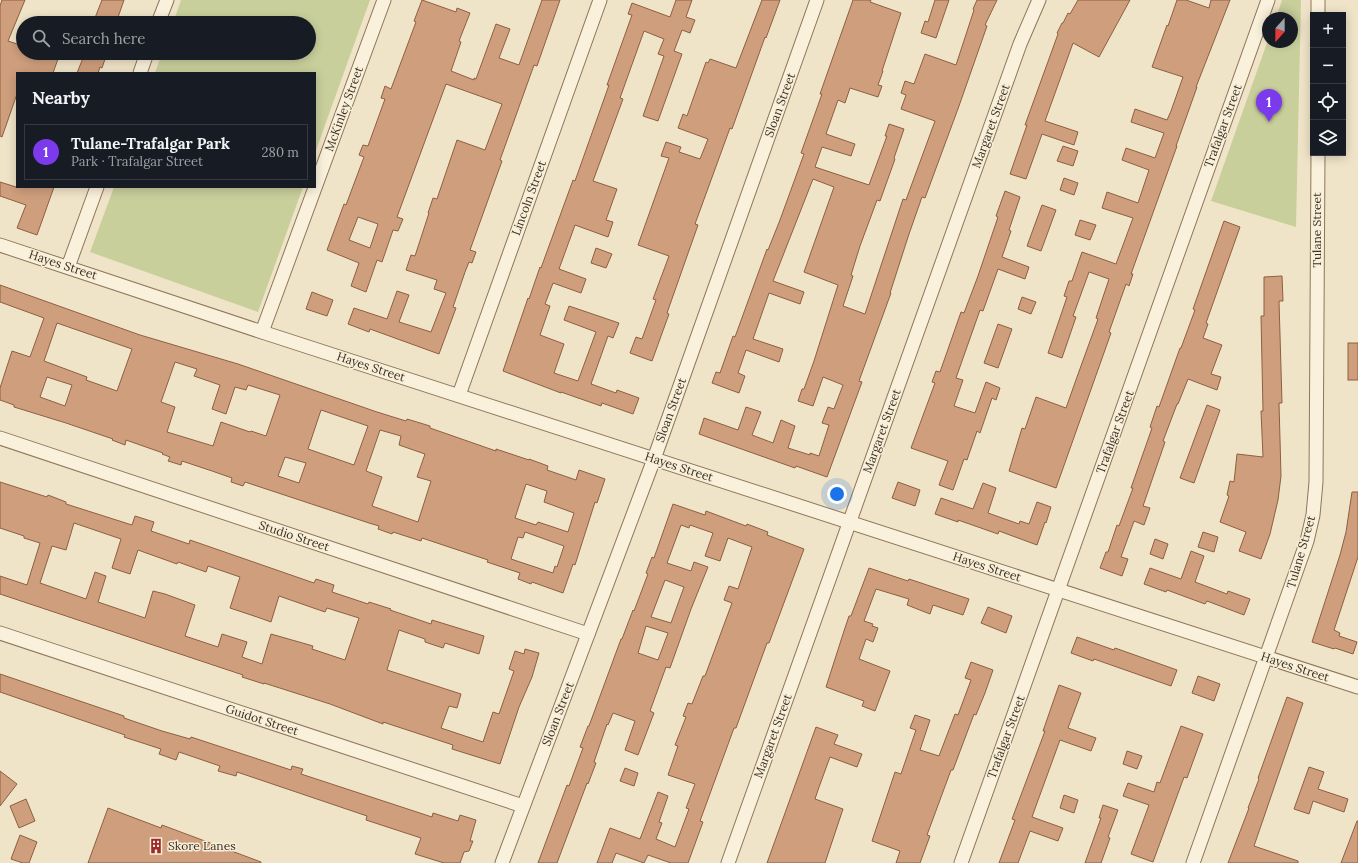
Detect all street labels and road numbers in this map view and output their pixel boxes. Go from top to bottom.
street label: McKinley Street [321,64,366,153]
street label: Sloan Street [761,70,798,139]
street label: Margaret Street [968,81,1013,170]
street label: Trafalgar Street [1201,82,1245,170]
street label: Lincoln Street [508,158,549,237]
street label: Tulane Street [1309,192,1324,268]
street label: Hayes Street [27,246,99,283]
street label: Hayes Street [335,348,407,385]
street label: Sloan Street [652,375,689,444]
street label: Margaret Street [859,386,904,475]
street label: Trafalgar Street [1093,388,1137,476]
street label: Hayes Street [643,448,715,485]
street label: Tulane Street [1283,513,1318,590]
street label: Studio Street [257,517,332,554]
street label: Hayes Street [951,548,1023,585]
street label: Hayes Street [1259,648,1331,685]
street label: Sloan Street [538,679,577,748]
street label: Margaret Street [750,691,795,780]
street label: Trafalgar Street [984,693,1028,781]
street label: Guidot Street [224,701,301,738]

